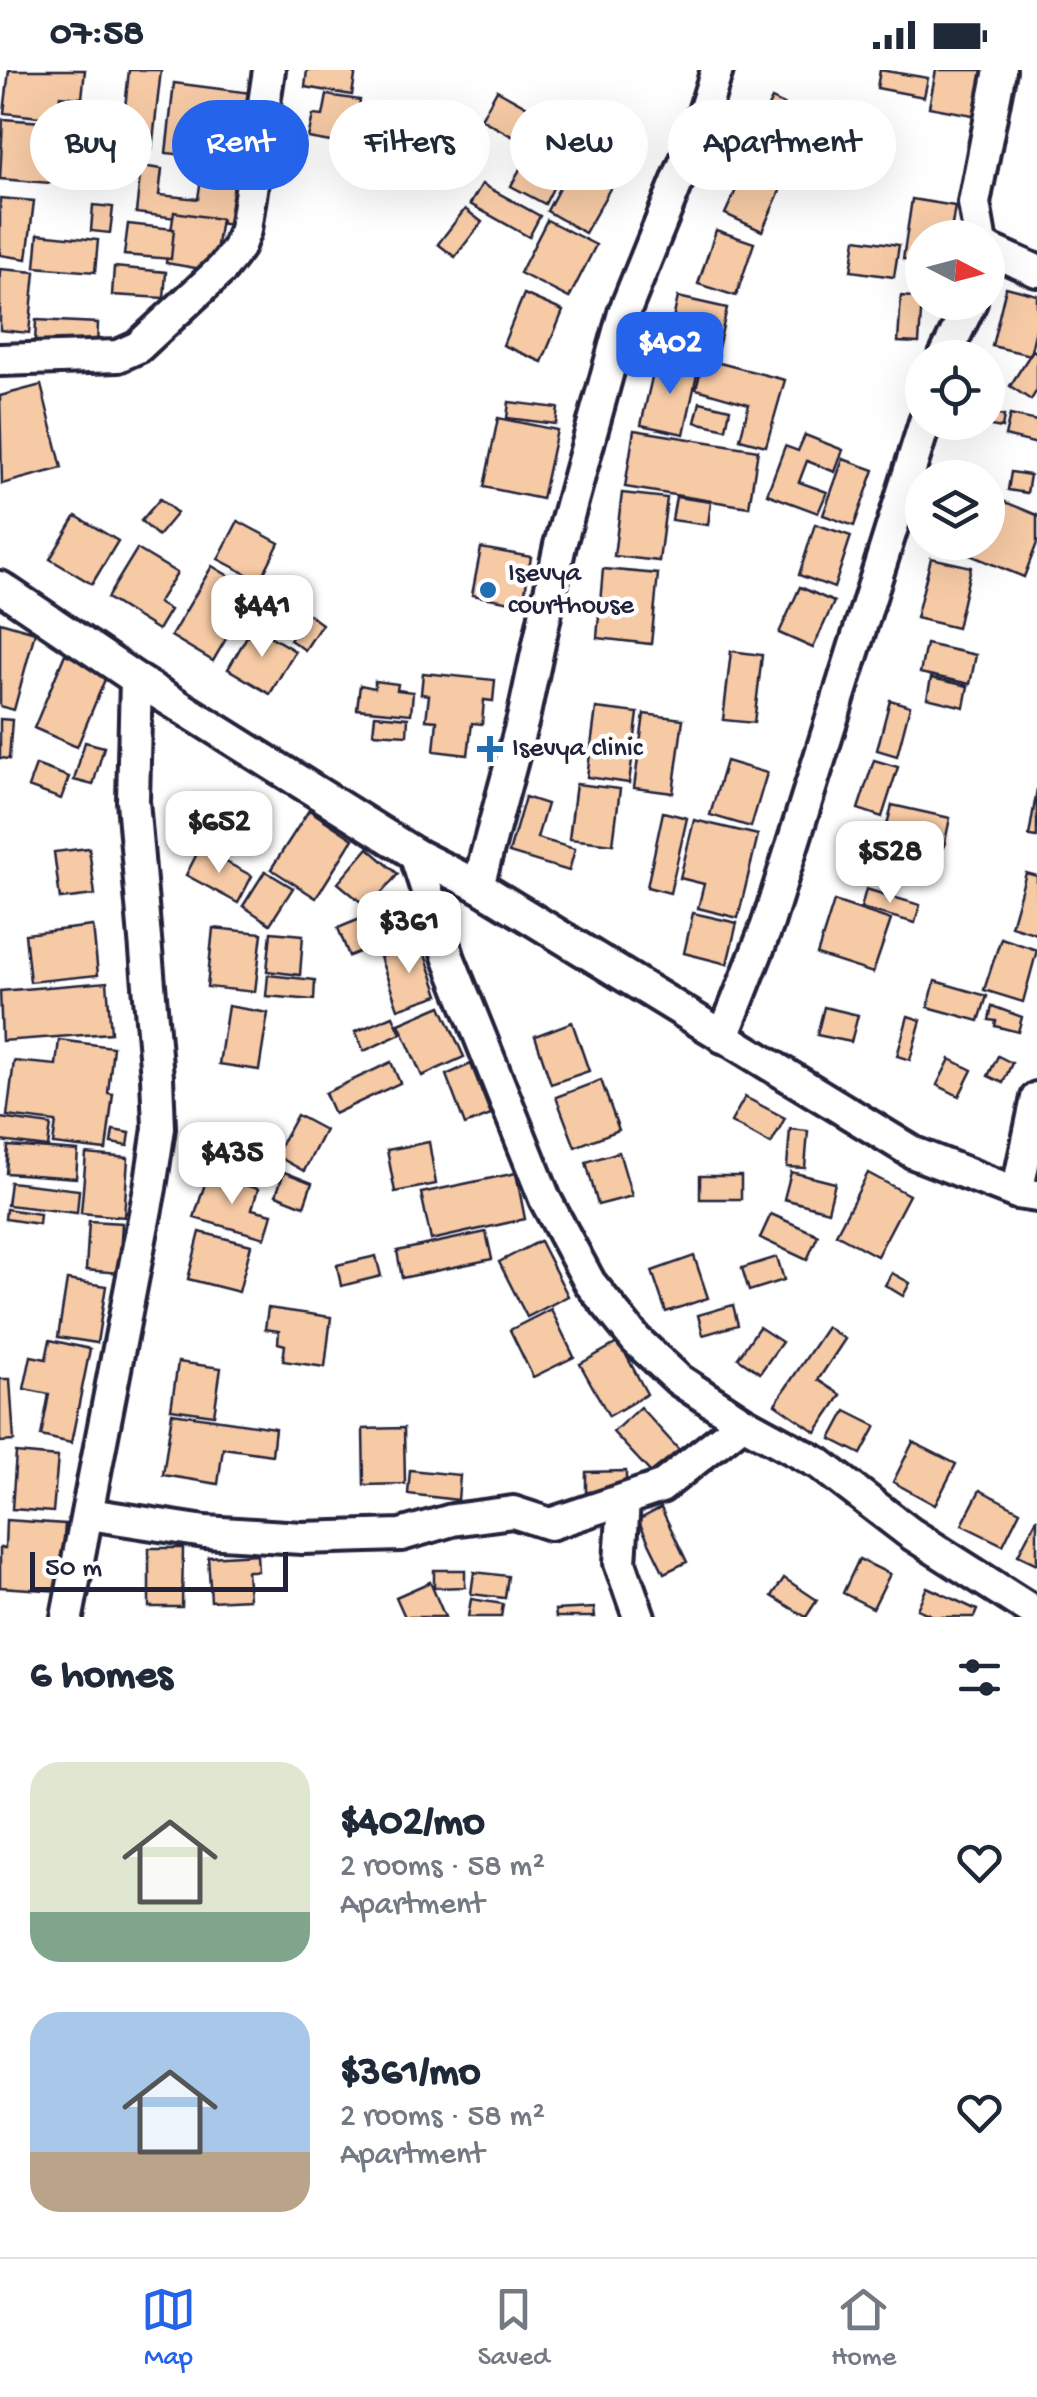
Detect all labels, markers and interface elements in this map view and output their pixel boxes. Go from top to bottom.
text: 07:58 [50,13,144,57]
chip: Buy [30,100,152,190]
chip: Rent [172,100,309,190]
chip: Filters [329,100,490,190]
chip: New [510,100,648,190]
chip: Apartment [668,100,896,190]
north arrow [905,220,1005,320]
map controls [905,220,1005,560]
pin: $402 [611,312,729,397]
text: $402 [638,325,702,363]
button: locate [905,340,1005,440]
button: layers [905,460,1005,560]
place label: Isevya courthouse [508,558,635,623]
pin: $441 [203,575,321,660]
marker: Isevya courthouse [477,579,499,601]
text: $441 [233,588,291,626]
place label: Isevya clinic [512,733,644,766]
marker: Isevya clinic [477,736,503,762]
pin: $652 [160,791,278,876]
text: $652 [187,804,251,842]
pin: $528 [831,821,949,906]
text: $528 [858,834,922,872]
pin: $361 [350,891,468,976]
text: $361 [379,904,439,942]
pin: $435 [173,1122,291,1207]
text: $435 [201,1135,263,1173]
scale bar [30,1547,288,1592]
text: 50 m [45,1553,102,1586]
icon: filters [952,1650,1007,1705]
text: 6 homes [30,1653,173,1702]
text: $402/mo [340,1800,485,1849]
icon: home [110,1802,230,1922]
icon: heart [952,1835,1007,1890]
text: 2 rooms · 58 m² [340,1849,545,1887]
text: Apartment [340,1887,484,1925]
text: $361/mo [340,2050,481,2099]
icon: home [110,2052,230,2172]
icon: heart [952,2085,1007,2140]
text: 2 rooms · 58 m² [340,2099,545,2137]
text: Apartment [340,2137,484,2175]
tab: Map [141,2282,196,2375]
tab: Saved [478,2282,549,2375]
tab: Home [831,2282,896,2375]

